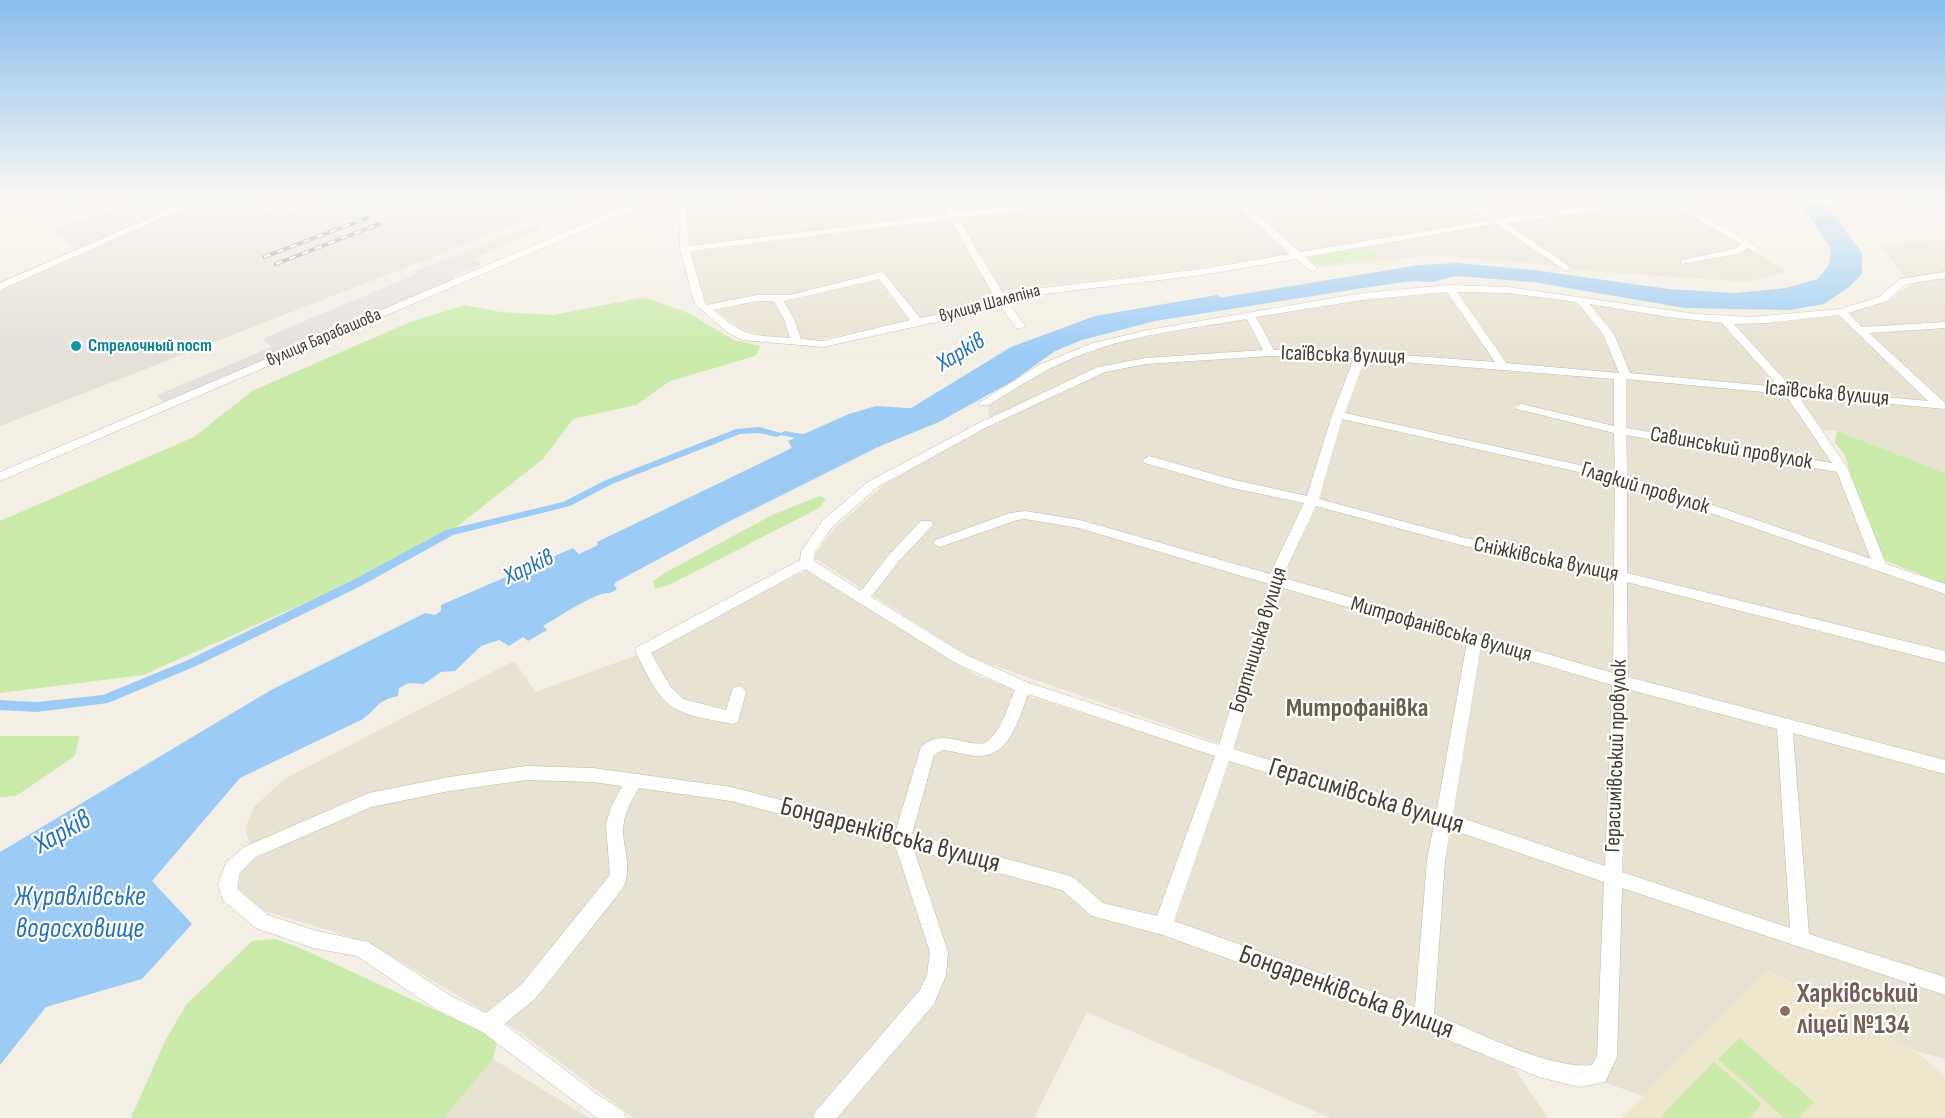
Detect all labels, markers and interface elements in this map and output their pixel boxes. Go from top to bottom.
street label: вулиця Шаляпіна [937,280,1043,328]
street label: вулиця Барабашова [263,304,385,372]
water label: Харків [931,327,991,379]
place label: Стрелочный пост [88,335,212,357]
marker: Стрелочный пост [69,339,83,353]
street label: Ісаївська вулиця [1280,341,1406,371]
street label: Ісаївська вулиця [1764,375,1890,413]
street label: Савинський провулок [1648,422,1814,476]
street label: Гладкий провулок [1578,457,1712,521]
street label: Сніжківська вулиця [1471,532,1621,588]
water label: Харків [499,544,559,592]
street label: Бортницька вулиця [1224,564,1294,716]
street label: Митрофанівська вулиця [1347,591,1535,669]
street label: Герасимівський провулок [1600,659,1634,853]
district label: Митрофанівка [1286,693,1428,725]
street label: Герасимівська вулиця [1265,752,1467,842]
street label: Бондаренківська вулиця [777,791,1003,881]
water label: Харків [28,804,98,862]
water label: Журавлівське водосховище [14,881,146,947]
street label: Бондаренківська вулиця [1234,939,1458,1047]
place label: Харківський ліцей №134 [1797,979,1918,1042]
marker: Харківський ліцей №134 [1778,1004,1792,1018]

